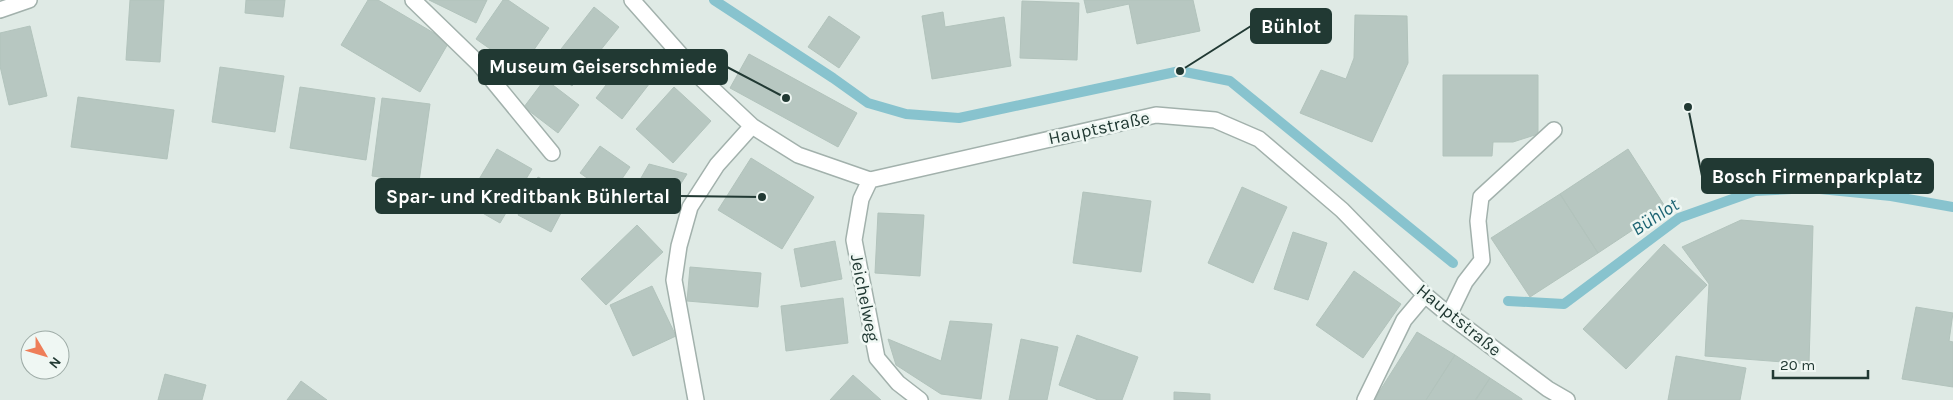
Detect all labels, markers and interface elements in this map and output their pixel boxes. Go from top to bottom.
callout: Bühlot [1251,9,1331,43]
text: Bühlot [1261,16,1321,38]
callout: Museum Geiserschmiede [479,50,727,84]
text: Museum Geiserschmiede [489,56,717,78]
street label: Hauptstraße [1046,107,1152,149]
callout: Bosch Firmenparkplatz [1702,159,1933,193]
text: Bosch Firmenparkplatz [1712,166,1922,188]
callout: Spar- und Kreditbank Bühlertal [376,179,680,213]
text: Spar- und Kreditbank Bühlertal [386,186,670,208]
water label: Bühlot [1627,193,1683,240]
street label: Jeichelweg [846,252,884,344]
street label: Hauptstraße [1412,279,1506,361]
north arrow [20,330,70,380]
scale bar [1773,348,1868,380]
text: N [45,354,65,372]
text: 20 m [1780,356,1815,374]

